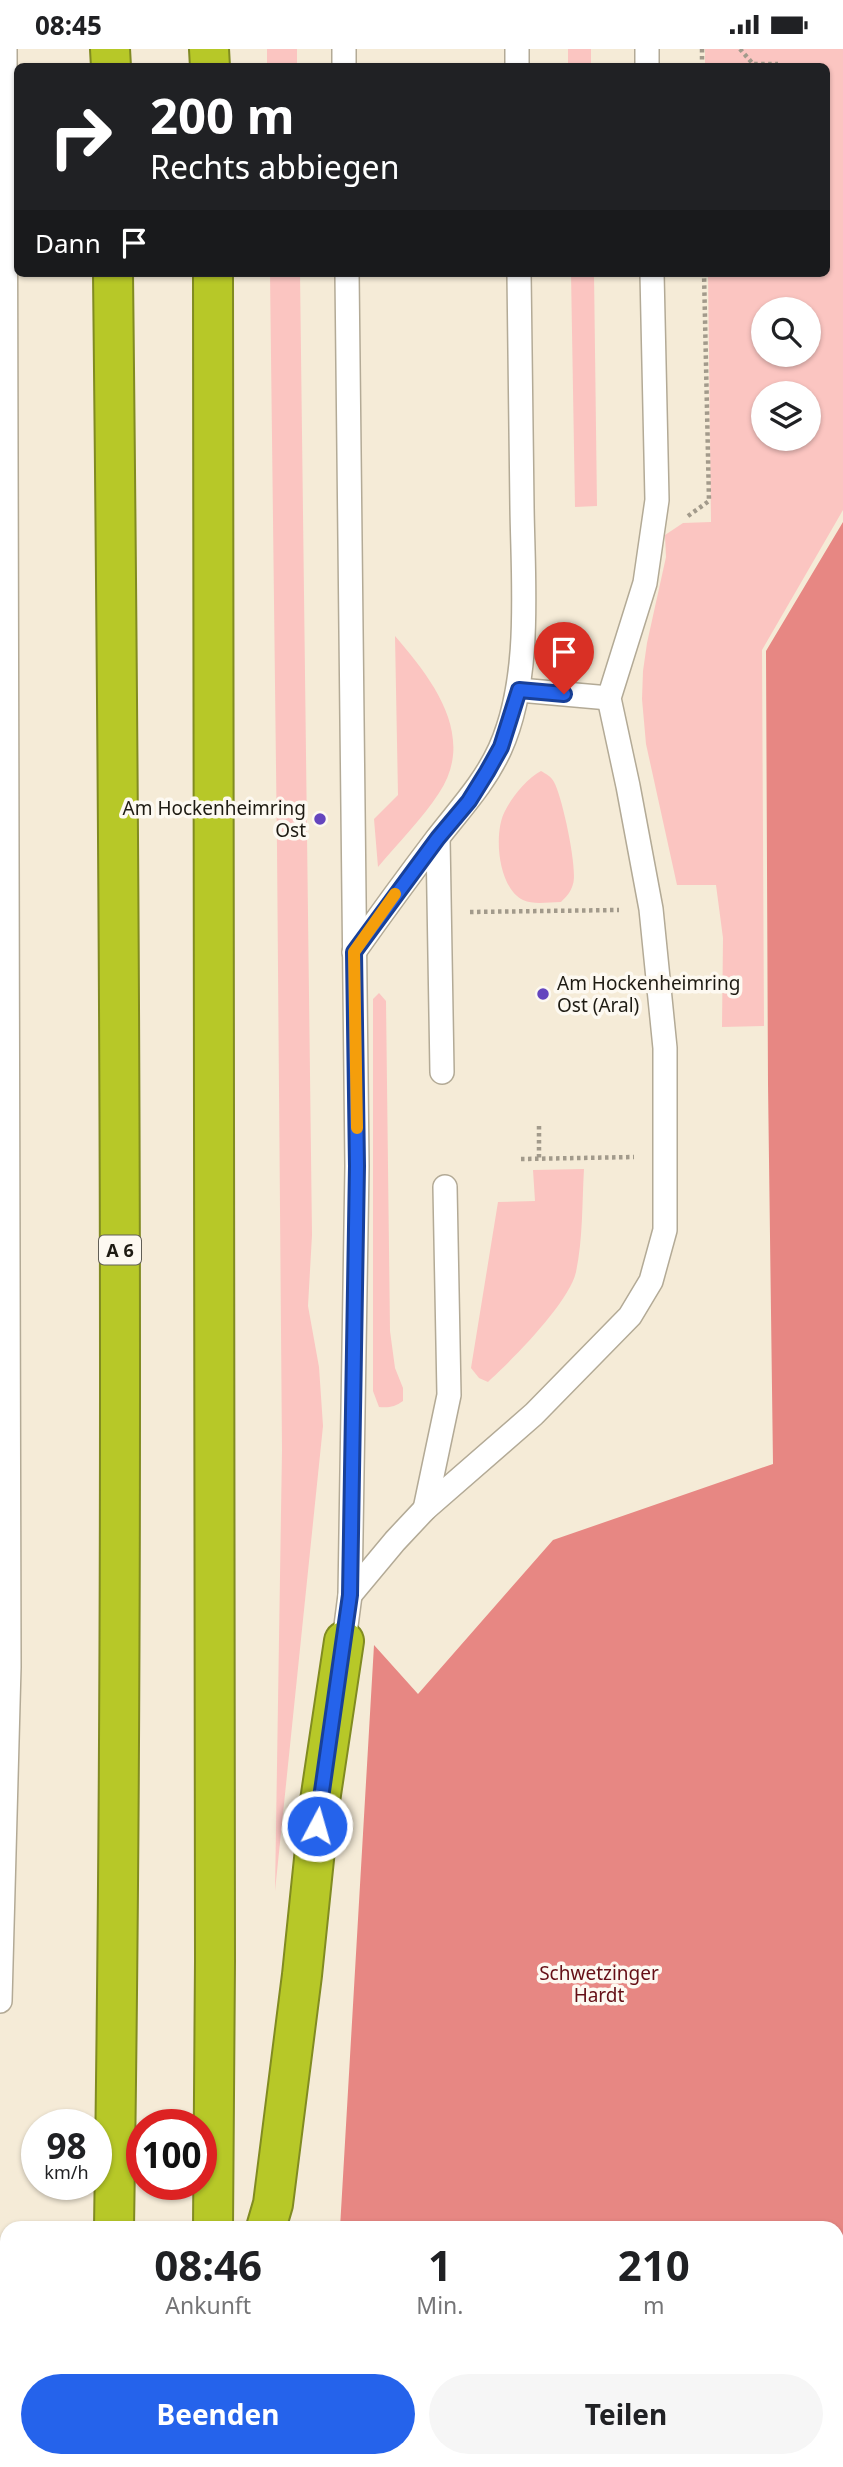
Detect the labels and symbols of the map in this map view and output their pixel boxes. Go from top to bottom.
pin [534,622,594,694]
place label: Am Hockenheimring Ost [123,795,306,843]
marker: Am Hockenheimring Ost [312,811,328,827]
place label: Am Hockenheimring Ost (Aral) [557,970,740,1018]
marker: Am Hockenheimring Ost (Aral) [535,986,551,1002]
road number: A 6 [99,1235,141,1265]
position arrow [280,1789,354,1863]
park label: Schwetzinger Hardt [539,1960,659,2008]
speed limit sign: 100 [126,2109,217,2200]

